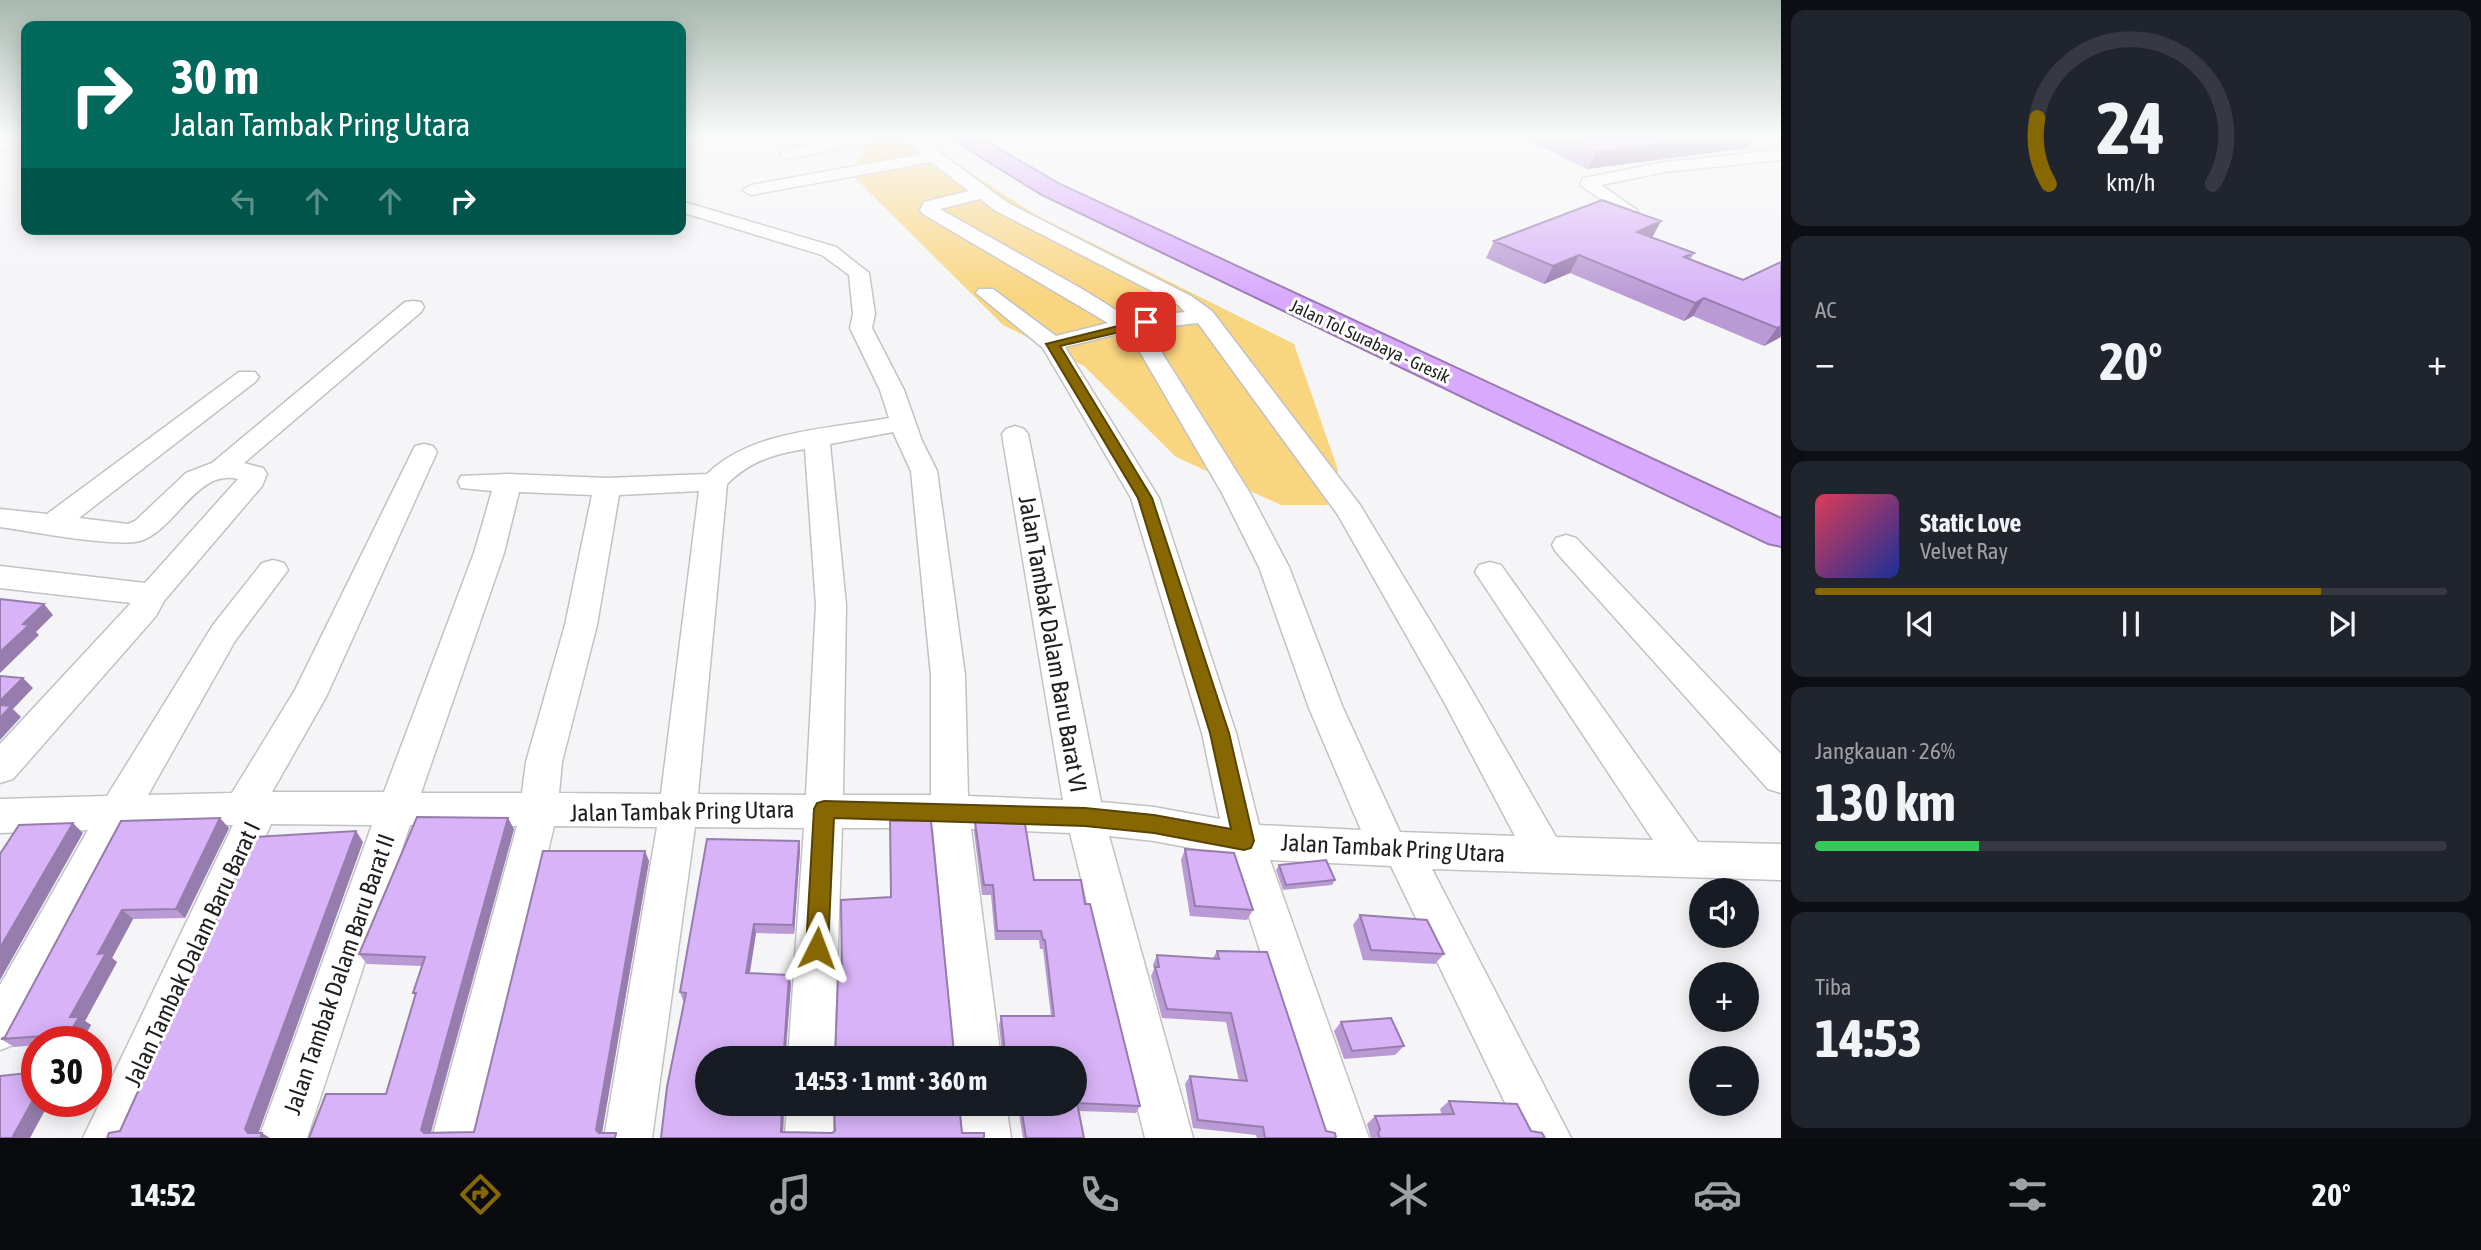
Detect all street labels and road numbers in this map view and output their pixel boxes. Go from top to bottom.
street label: Jalan Tol Surabaya - Gresik [1287,295,1453,387]
street label: Jalan Tambak Dalam Baru Barat VI [1014,494,1092,794]
street label: Jalan Tambak Pring Utara [569,796,795,826]
street label: Jalan Tambak Dalam Baru Barat I [119,817,265,1091]
street label: Jalan Tambak Pring Utara [1280,829,1506,867]
street label: Jalan Tambak Dalam Baru Barat II [278,830,400,1118]

